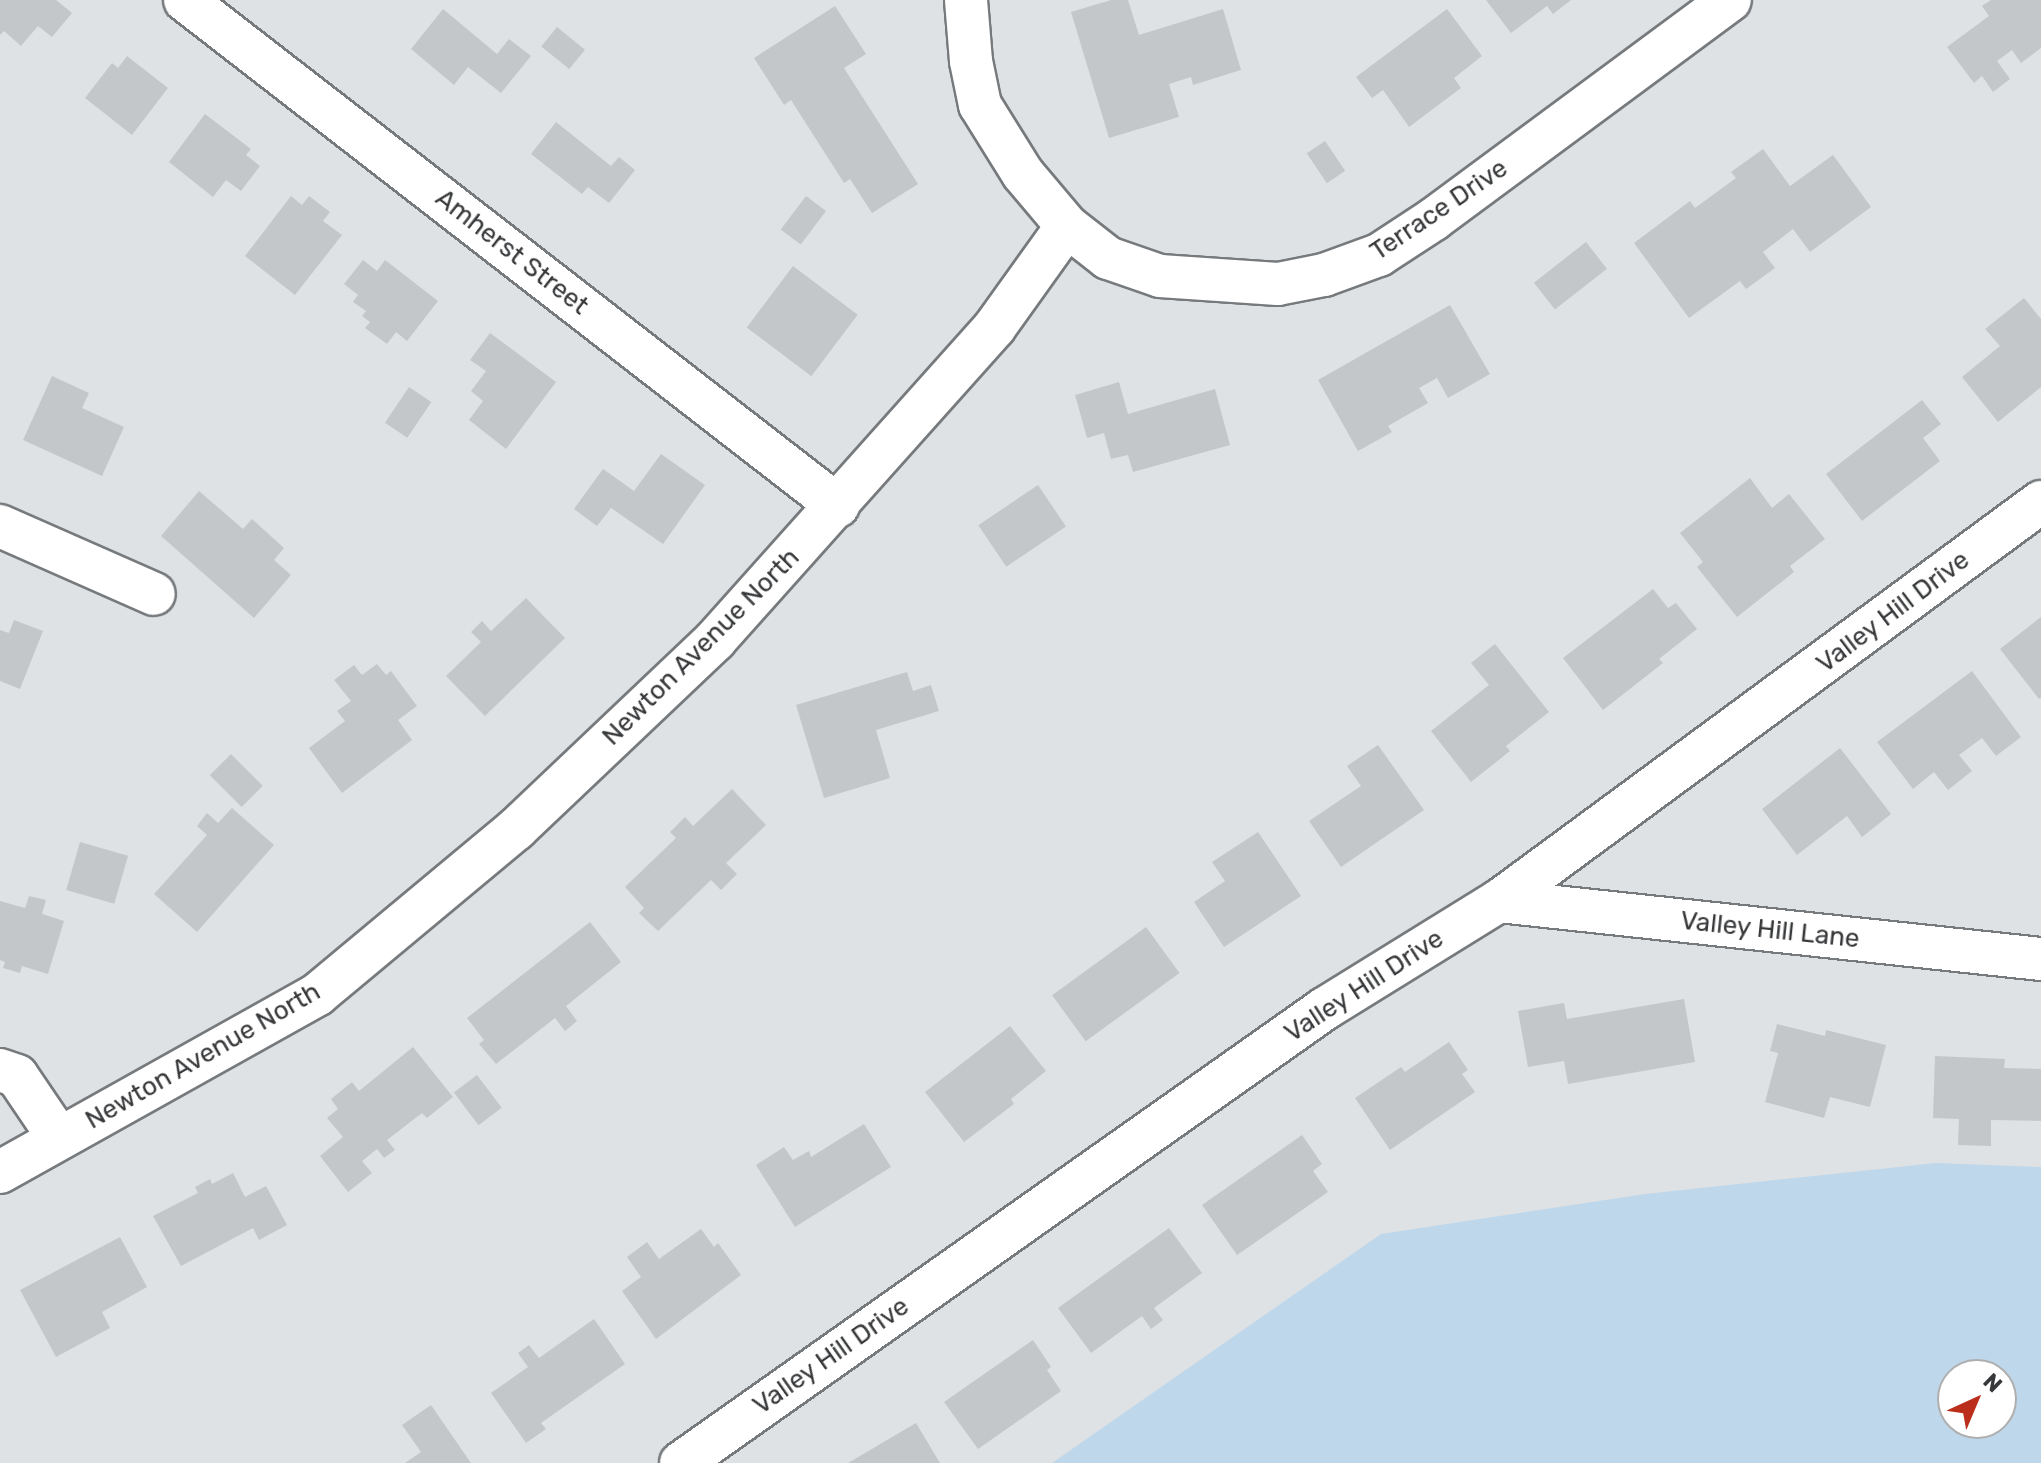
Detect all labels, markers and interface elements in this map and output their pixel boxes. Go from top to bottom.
street label: Terrace Drive [1364,153,1514,267]
street label: Amherst Street [429,183,595,321]
street label: Newton Avenue North [596,542,806,752]
street label: Valley Hill Drive [1810,544,1976,680]
street label: Valley Hill Lane [1679,905,1861,955]
street label: Valley Hill Drive [1278,923,1450,1049]
street label: Newton Avenue North [80,976,326,1136]
street label: Valley Hill Drive [747,1291,915,1421]
north arrow [1937,1359,2017,1439]
text: N [1978,1368,2008,1398]

